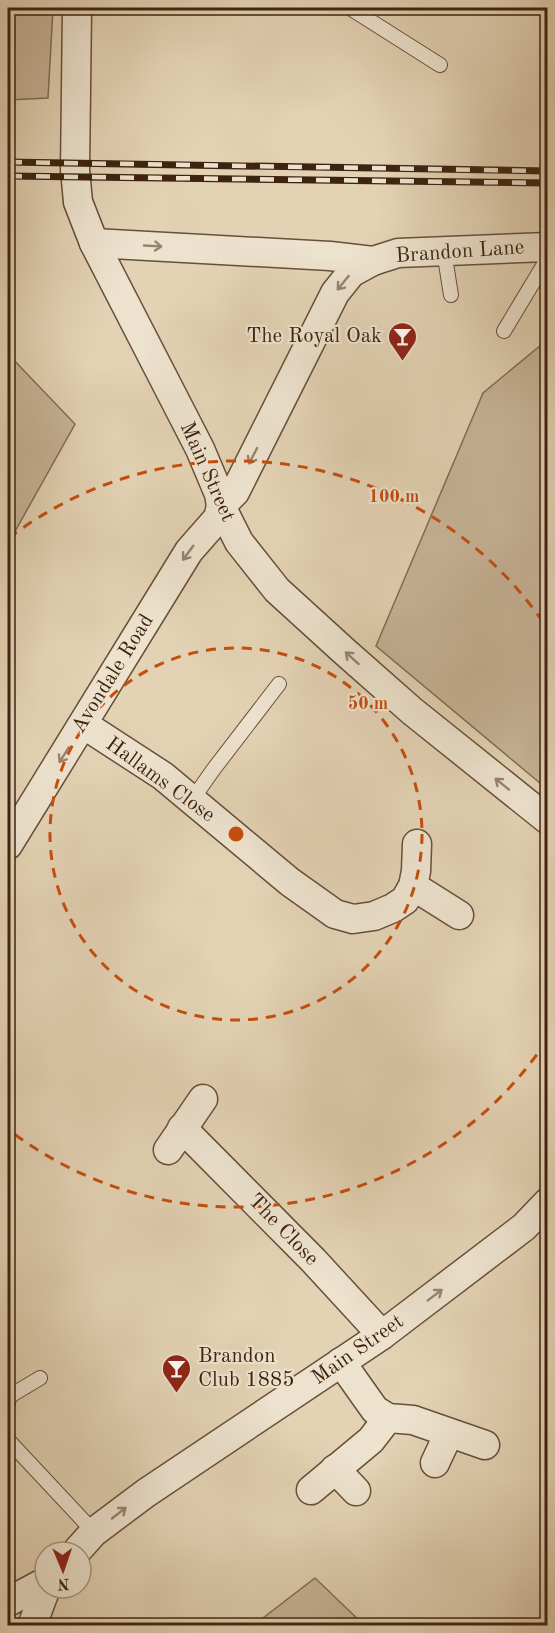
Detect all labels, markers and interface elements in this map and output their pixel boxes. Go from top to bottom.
street label: Brandon Lane [395,237,525,267]
one-way arrow [142,241,162,252]
one-way arrow [337,275,350,291]
bar icon: The Royal Oak [387,320,419,362]
place label: The Royal Oak [246,326,382,347]
street label: Main Street [176,419,238,525]
one-way arrow [247,447,259,465]
text: 100 m [369,488,419,506]
one-way arrow [182,545,194,561]
street label: Avondale Road [68,611,158,737]
one-way arrow [345,651,360,665]
text: 50 m [348,695,388,713]
street label: Hallams Close [102,734,218,826]
one-way arrow [57,746,69,763]
one-way arrow [494,777,510,790]
centre of rings [226,824,246,844]
street label: The Close [244,1190,322,1270]
one-way arrow [427,1289,443,1302]
street label: Main Street [308,1311,408,1389]
place label: Brandon Club 1885 [198,1346,294,1391]
bar icon: Brandon Club 1885 [161,1352,193,1394]
one-way arrow [111,1507,127,1520]
north arrow [33,1540,93,1600]
text: N [56,1575,70,1591]

